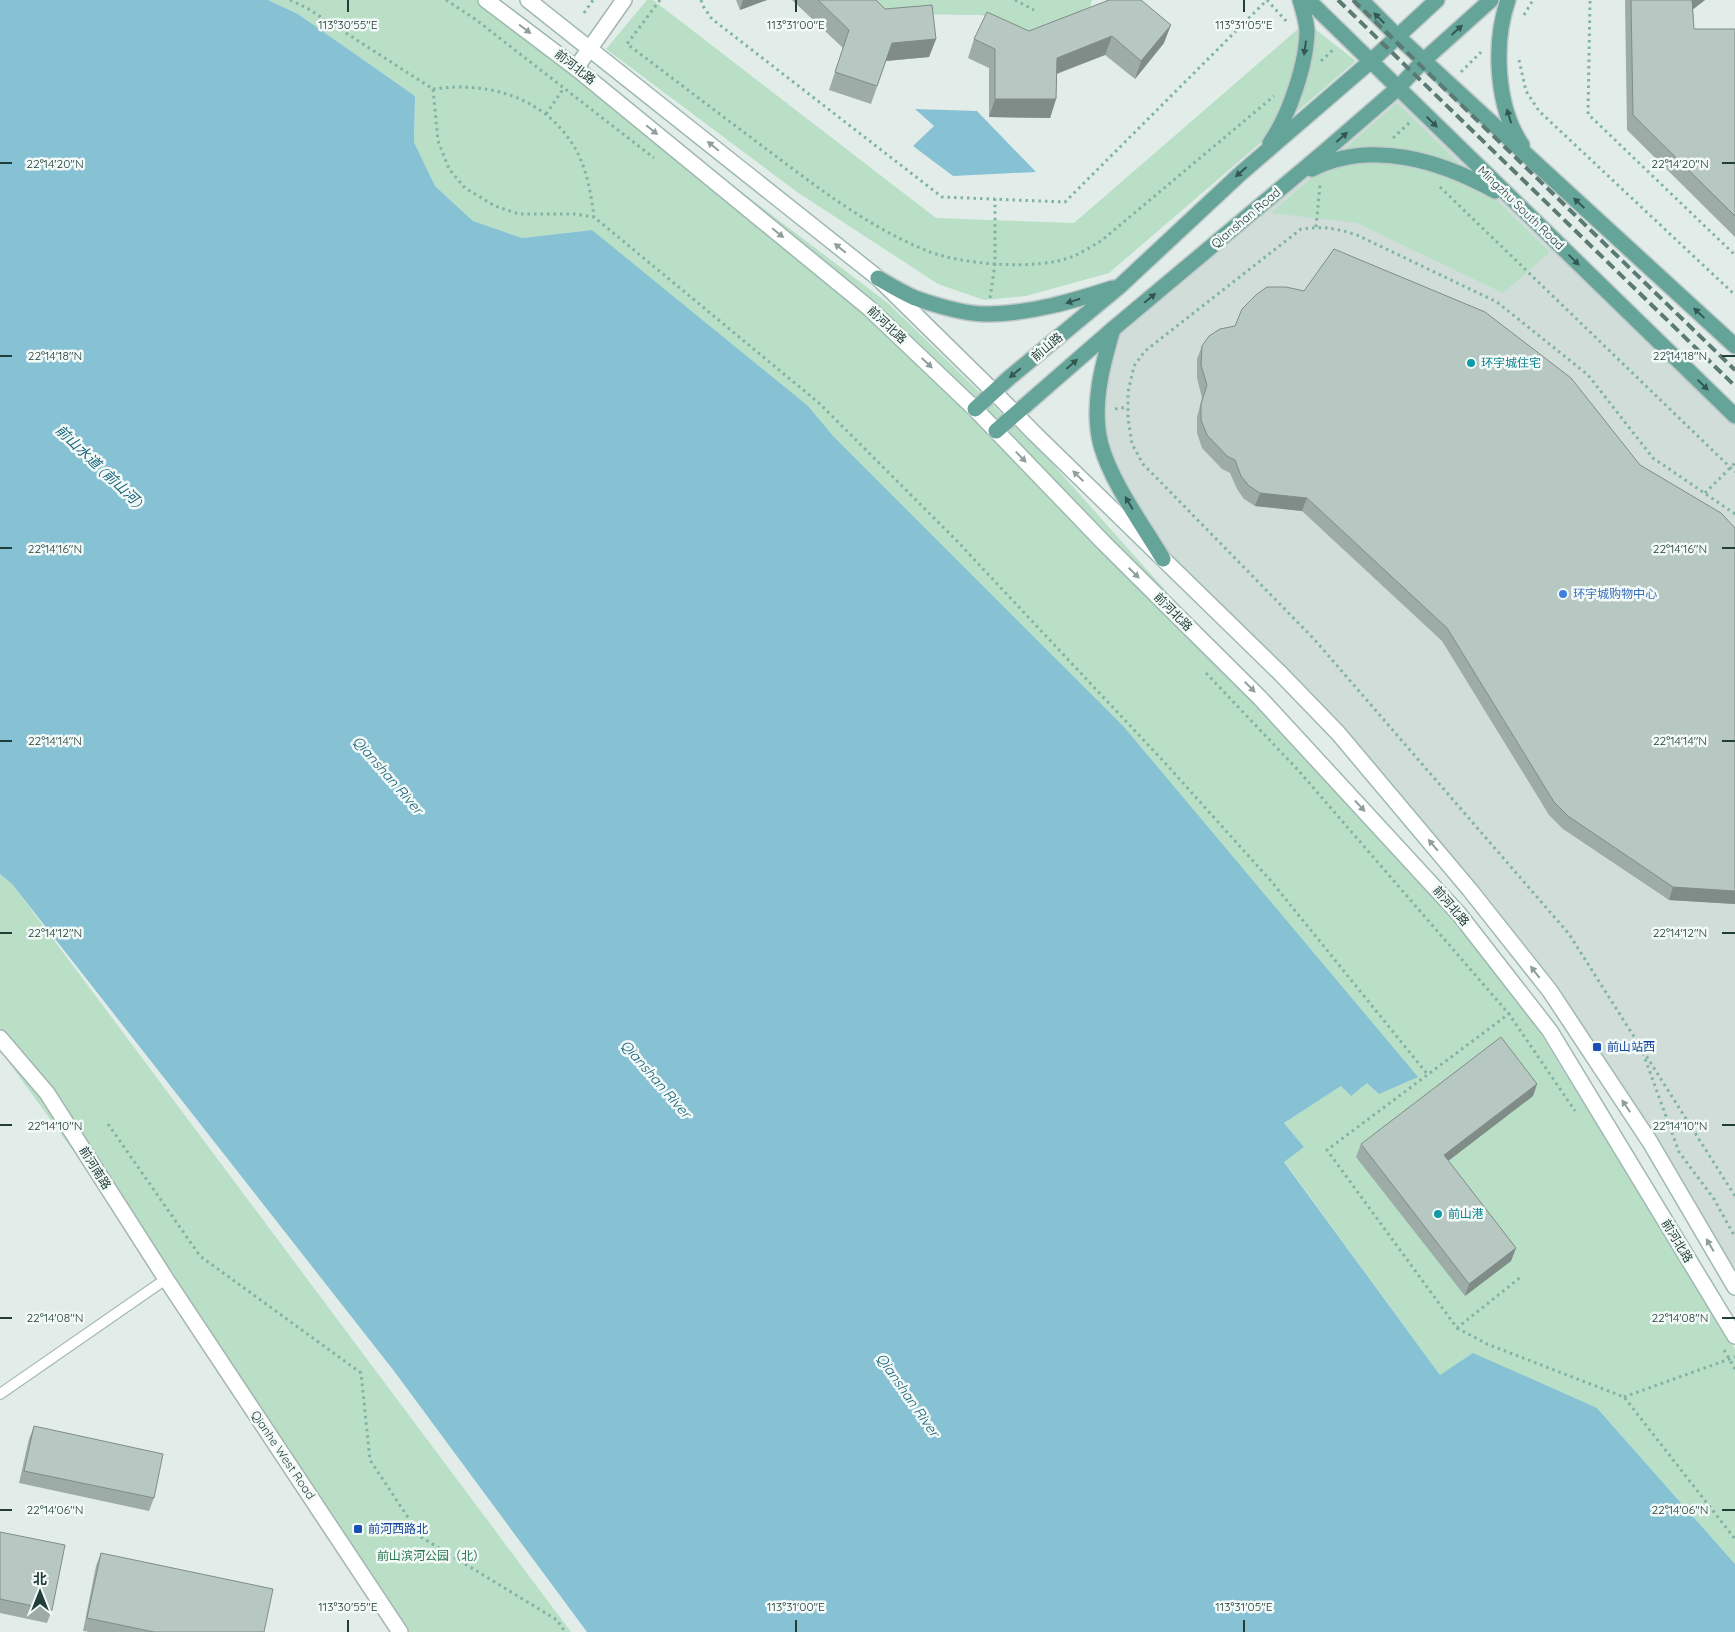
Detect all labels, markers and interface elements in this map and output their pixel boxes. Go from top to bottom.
one-way arrow [1374,12,1386,24]
text: 113°30'55"E [318,17,378,32]
text: 113°31'00"E [767,17,825,32]
text: 113°31'05"E [1215,17,1273,32]
one-way arrow [518,24,532,34]
one-way arrow [1451,24,1463,36]
one-way arrow [1300,40,1308,56]
street label: 前河北路 [552,46,599,87]
one-way arrow [1504,108,1512,123]
one-way arrow [1426,116,1438,128]
one-way arrow [646,124,658,135]
one-way arrow [1335,131,1347,143]
one-way arrow [707,141,720,152]
text: 22°14'20"N [26,156,84,171]
text: 22°14'20"N [1651,156,1709,171]
street label: Mingzhu South Road [1475,163,1568,253]
one-way arrow [1235,167,1248,178]
street label: Qianshan Road [1208,184,1283,251]
one-way arrow [1574,197,1586,209]
one-way arrow [771,228,784,239]
one-way arrow [834,242,847,253]
one-way arrow [1568,254,1580,266]
one-way arrow [1144,292,1157,303]
one-way arrow [1065,297,1080,305]
street label: 前河北路 [865,303,910,346]
one-way arrow [1694,307,1706,319]
street label: 前山路 [1028,329,1065,364]
text: 22°14'18"N [28,348,82,363]
text: 22°14'18"N [1653,348,1707,363]
place label: 环宇城住宅 [1481,355,1541,370]
one-way arrow [920,357,932,369]
marker: 环宇城住宅 [1465,357,1477,369]
one-way arrow [1065,359,1078,370]
one-way arrow [1009,368,1022,379]
one-way arrow [1697,379,1709,391]
water label: 前山水道 (前山河) [52,421,147,511]
one-way arrow [1015,450,1027,462]
one-way arrow [1073,471,1085,483]
one-way arrow [1125,496,1134,509]
text: 22°14'16"N [28,541,82,556]
text: 22°14'16"N [1653,541,1707,556]
one-way arrow [1128,567,1140,579]
place label: 环宇城购物中心 [1573,586,1657,601]
marker: 环宇城购物中心 [1557,588,1569,600]
street label: 前河北路 [1151,589,1196,634]
one-way arrow [1243,681,1255,693]
water label: Qianshan River [349,732,428,819]
text: 22°14'14"N [28,733,82,748]
text: 22°14'14"N [1653,733,1707,748]
one-way arrow [1354,800,1366,812]
one-way arrow [1427,839,1438,852]
street label: 前河北路 [1430,883,1473,929]
text: 22°14'12"N [28,925,82,940]
text: 22°14'12"N [1653,925,1707,940]
one-way arrow [1529,966,1540,979]
water label: Qianshan River [617,1036,696,1123]
place label: 前山站西 [1607,1039,1655,1054]
marker: 前山站西 [1591,1041,1603,1053]
one-way arrow [1621,1099,1631,1113]
text: 22°14'10"N [27,1118,83,1133]
text: 22°14'10"N [1652,1118,1708,1133]
street label: 前河南路 [76,1143,115,1192]
place label: 前山港 [1448,1206,1484,1221]
marker: 前山港 [1432,1208,1444,1220]
street label: 前河北路 [1659,1216,1696,1265]
one-way arrow [1706,1238,1715,1252]
text: 22°14'08"N [26,1310,84,1325]
text: 22°14'08"N [1651,1310,1709,1325]
water label: Qianshan River [872,1350,944,1442]
street label: Qianhe West Road [248,1407,319,1502]
text: 22°14'06"N [26,1502,84,1517]
text: 22°14'06"N [1651,1502,1709,1517]
place label: 前河西路北 [368,1521,428,1536]
marker: 前河西路北 [352,1523,364,1535]
park label: 前山滨河公园（北） [377,1548,485,1563]
north arrow [15,1567,65,1617]
text: 北 [33,1570,47,1588]
text: 113°30'55"E [318,1599,378,1614]
text: 113°31'00"E [767,1599,825,1614]
text: 113°31'05"E [1215,1599,1273,1614]

